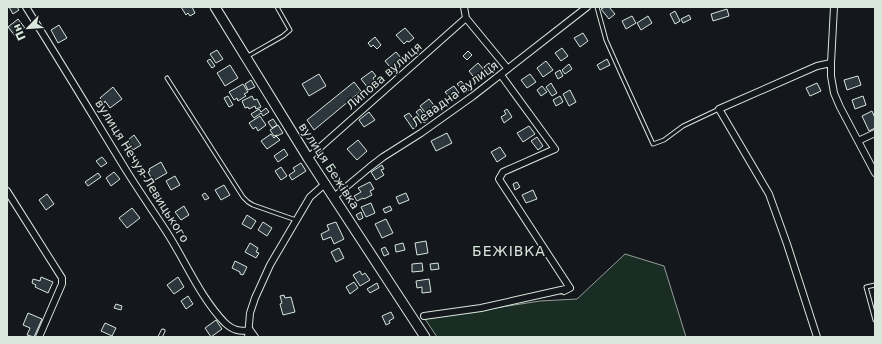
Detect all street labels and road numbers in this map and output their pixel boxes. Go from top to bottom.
street label: Липова вулиця [343,39,425,113]
street label: Левадна вулиця [409,58,501,130]
street label: вулиця Нечуя-Левицького [92,97,192,245]
street label: вулиця Бежівка [296,120,362,212]

